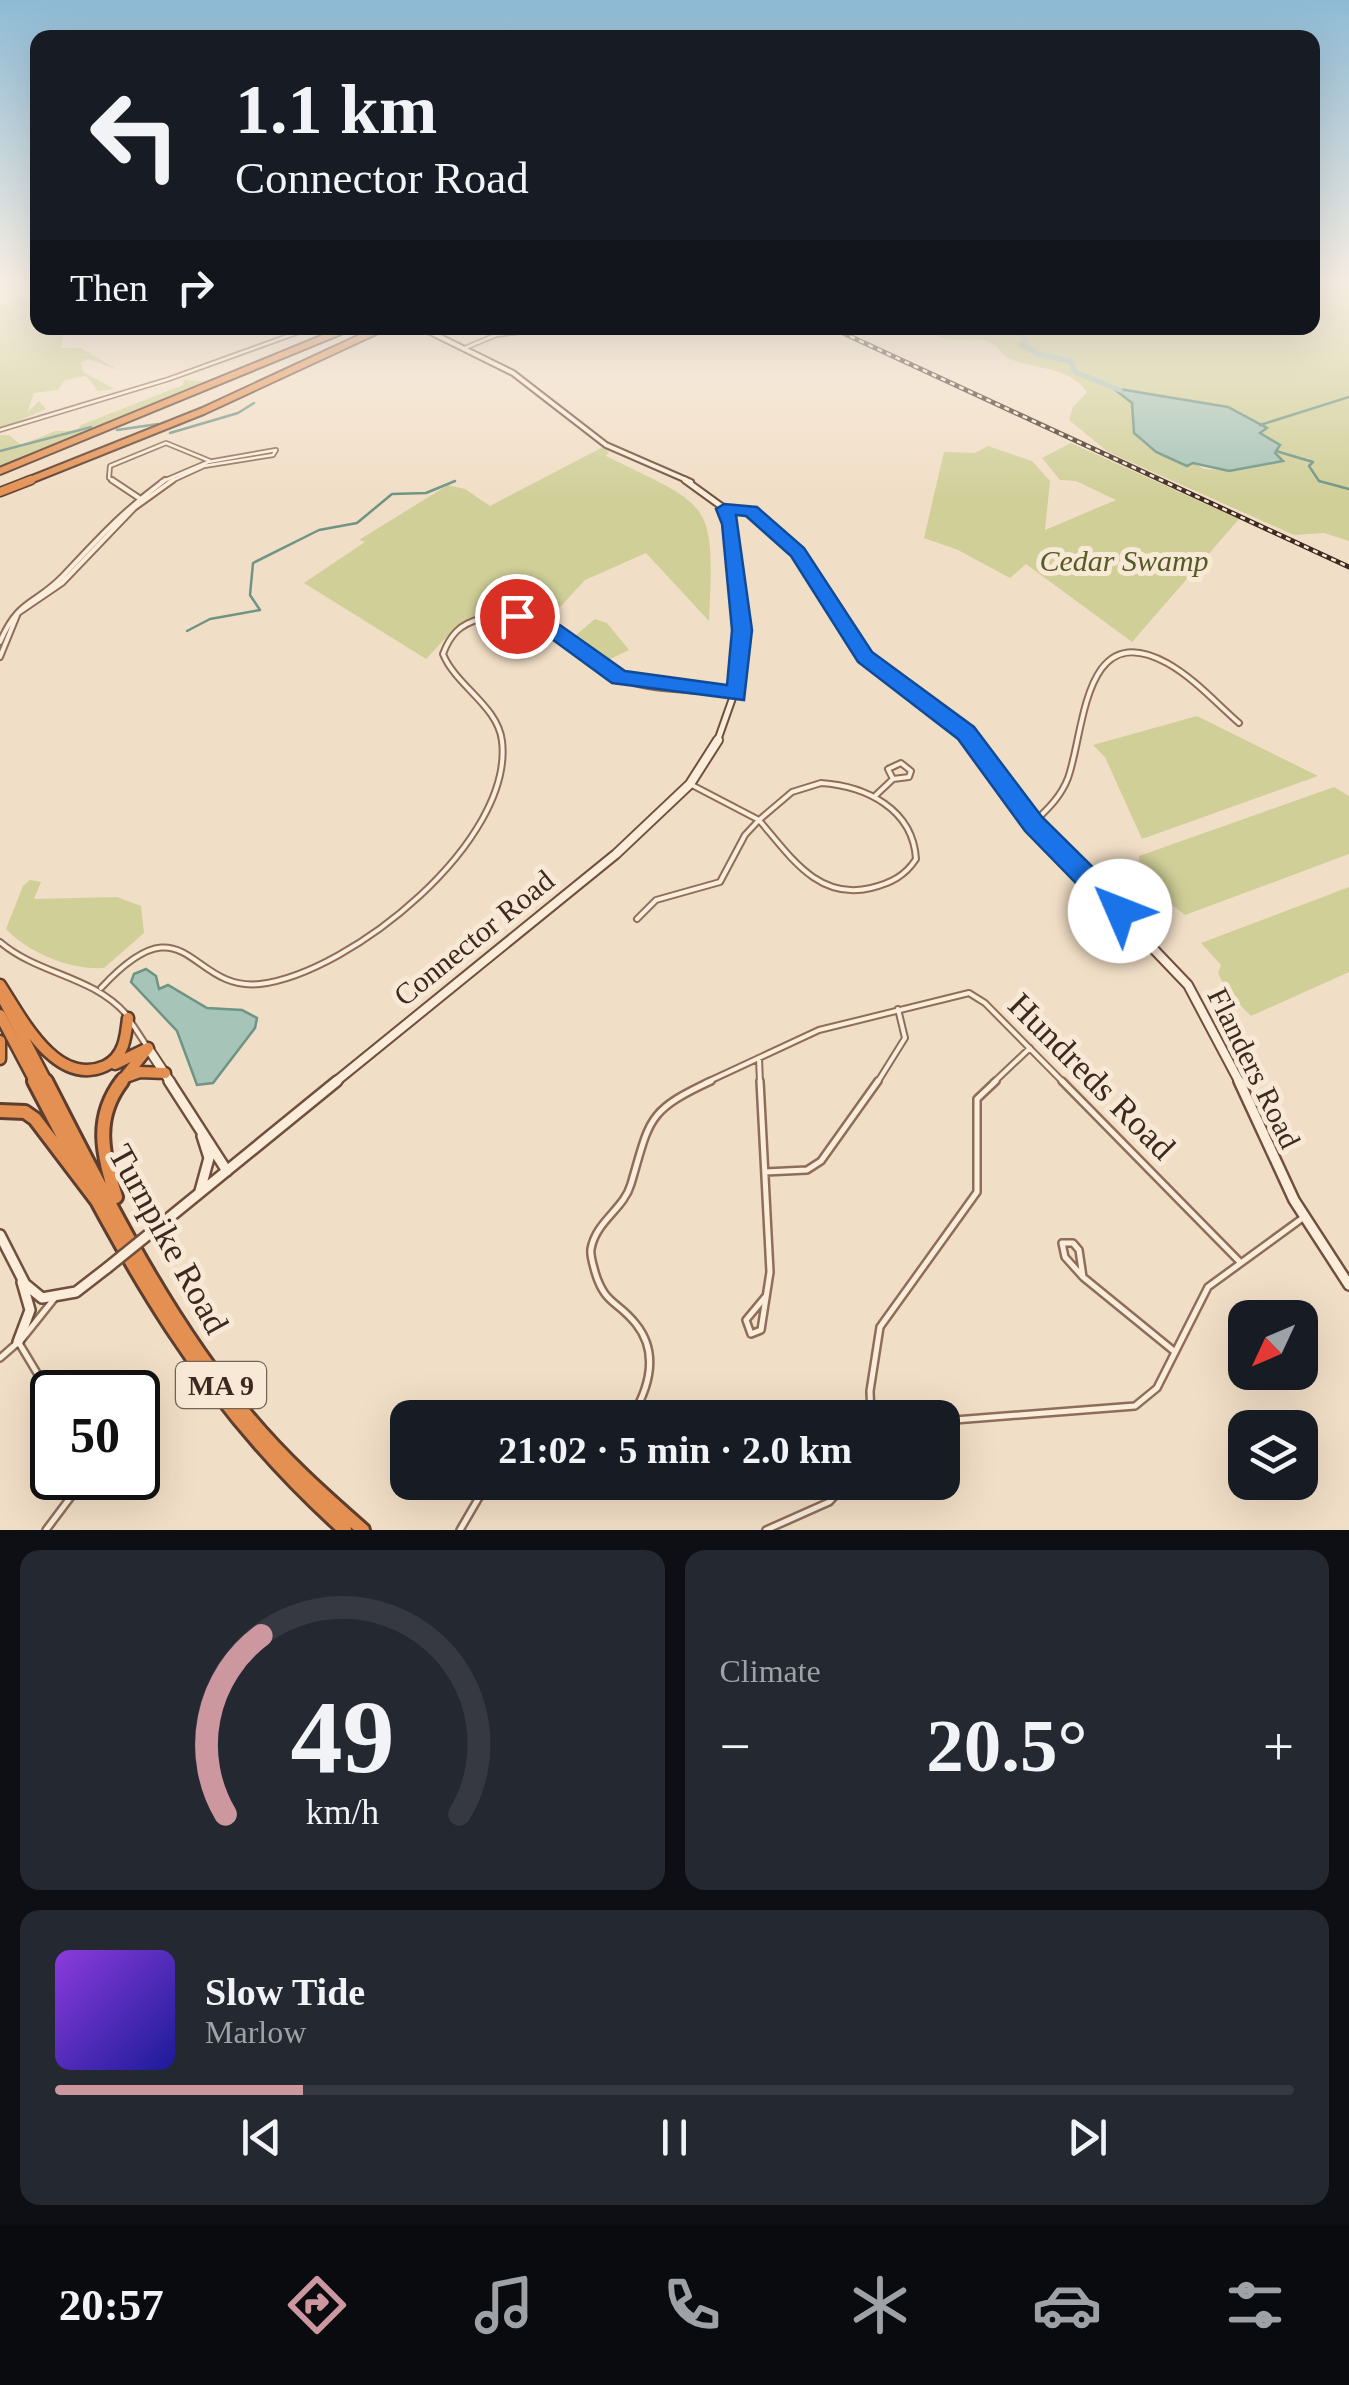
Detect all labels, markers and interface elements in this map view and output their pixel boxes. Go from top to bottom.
icon: left [70,70,200,200]
text: 1.1 km [235,71,437,148]
text: Connector Road [235,153,529,203]
icon: right [168,260,223,315]
text: Then [70,267,148,309]
park label: Cedar Swamp [1039,544,1209,577]
pin [475,574,560,659]
icon: arrive [490,589,545,644]
position arrow [1068,859,1172,963]
street label: Connector Road [387,863,560,1012]
street label: Flanders Road [1201,982,1307,1153]
street label: Hundreds Road [1001,985,1183,1168]
street label: Turnpike Road [101,1138,237,1341]
north arrow [1228,1300,1318,1390]
map controls [1228,1300,1318,1500]
road number: MA 9 [176,1362,266,1408]
speed limit sign: 50 [30,1370,160,1500]
button: layers [1228,1410,1318,1500]
text: 21:02 · 5 min · 2.0 km [498,1429,852,1471]
text: Climate [720,1653,821,1689]
text: 49 [290,1679,394,1794]
text: 20.5° [926,1704,1087,1787]
text: − [720,1716,751,1777]
text: + [1263,1716,1294,1777]
text: km/h [306,1792,379,1832]
text: Slow Tide [205,1971,365,2013]
text: Marlow [205,2014,306,2050]
icon: previous [234,2110,289,2165]
icon: pause [647,2110,702,2165]
icon: next [1060,2110,1115,2165]
icon: directions [282,2270,352,2340]
icon: music [469,2270,539,2340]
icon: phone [657,2270,727,2340]
icon: climate [845,2270,915,2340]
icon: car [1032,2270,1102,2340]
icon: filters [1220,2270,1290,2340]
text: 20:57 [59,2280,164,2330]

